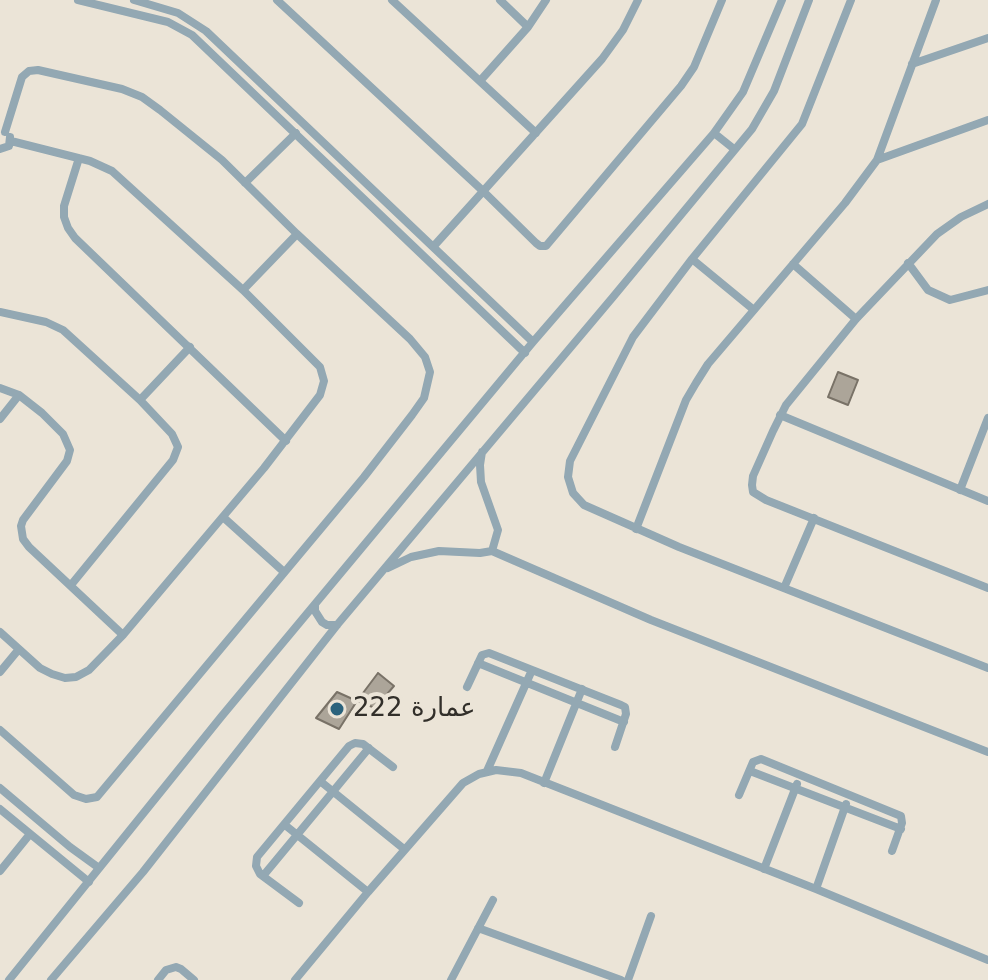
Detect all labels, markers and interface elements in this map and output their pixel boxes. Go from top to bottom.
place label: عمارة 222 [353,693,476,725]
marker: عمارة 222 [328,700,346,718]

